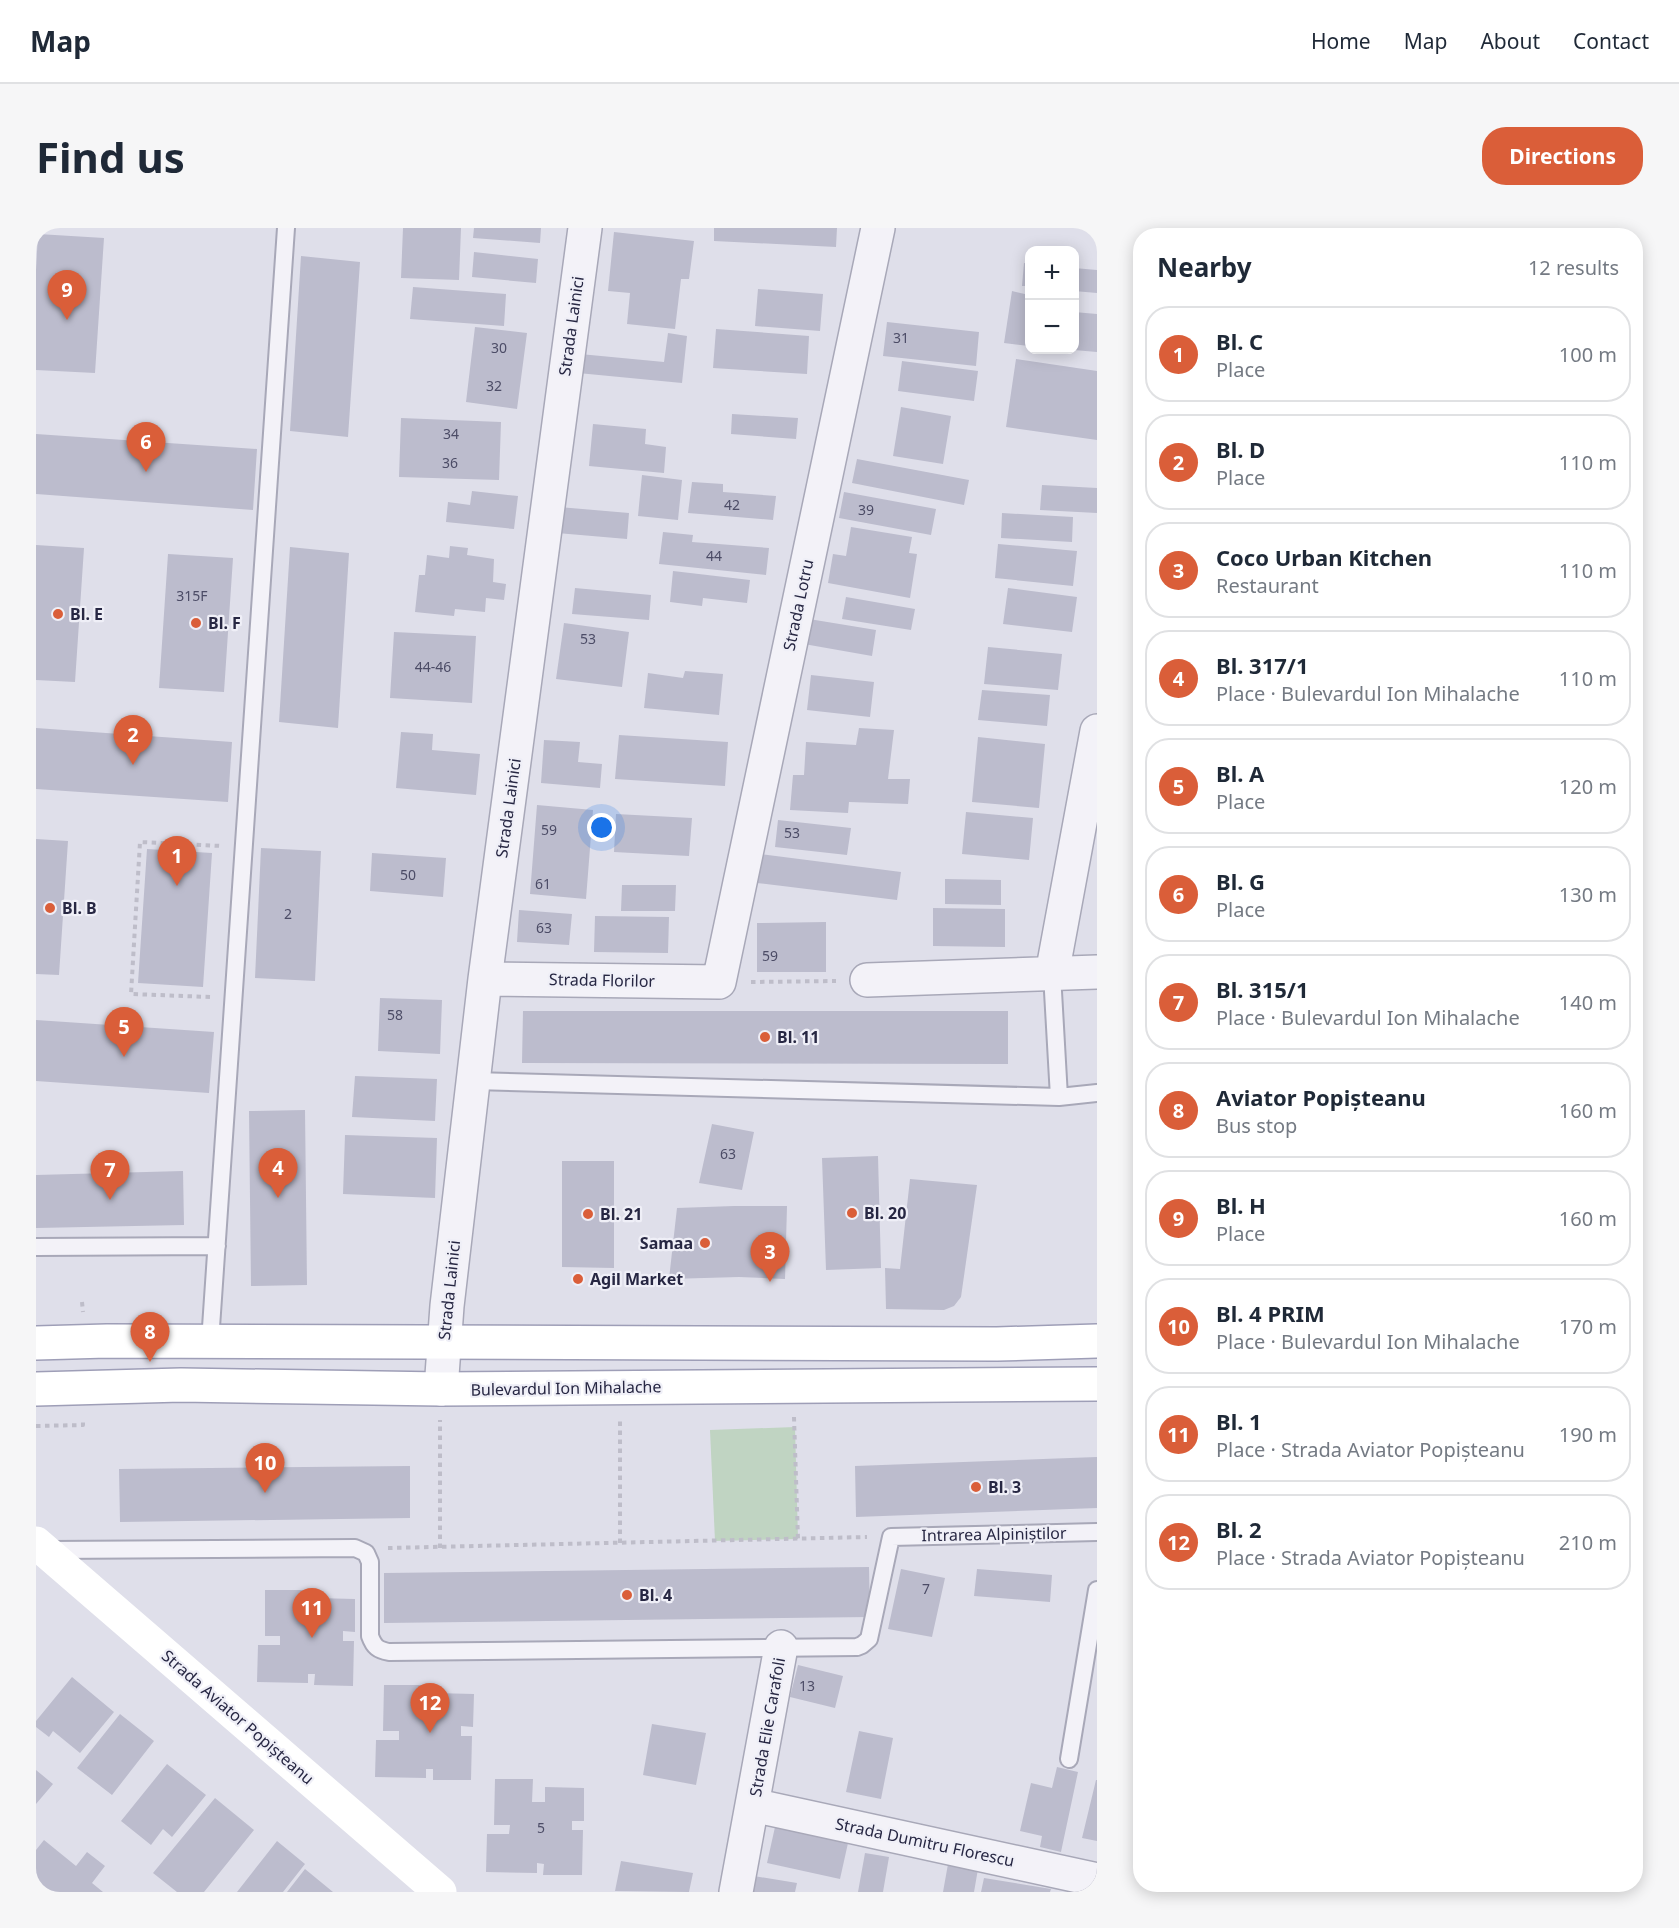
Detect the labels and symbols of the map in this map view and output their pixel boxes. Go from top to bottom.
pin: 9 [48,270,87,320]
street label: Strada Lainici [553,275,589,377]
house number: 31 [893,328,909,347]
house number: 30 [491,338,507,357]
house number: 32 [486,376,502,395]
pin: 6 [126,422,166,472]
house number: 34 [443,424,459,443]
house number: 36 [442,453,458,472]
house number: 42 [724,495,740,514]
house number: 39 [858,500,874,519]
house number: 44 [706,546,722,565]
street label: Strada Lotru [778,557,818,653]
house number: 315F [176,586,208,605]
place label: Bl. E [70,603,103,625]
marker: Bl. E [51,607,65,621]
place label: Bl. F [208,612,241,634]
marker: Bl. F [189,616,203,630]
house number: 53 [580,629,596,648]
house number: 44-46 [415,657,451,676]
pin: 2 [114,716,152,765]
street label: Strada Lainici [490,757,526,859]
your location [587,813,616,842]
house number: 59 [541,820,557,839]
house number: 53 [784,823,800,842]
pin: 1 [158,836,196,886]
house number: 50 [400,865,416,884]
house number: 61 [535,874,551,893]
place label: Bl. B [62,897,97,919]
marker: Bl. B [43,901,57,915]
house number: 2 [284,904,292,923]
house number: 63 [536,918,552,937]
house number: 59 [762,946,778,965]
street label: Strada Florilor [549,968,656,992]
house number: 58 [387,1005,403,1024]
pin: 5 [104,1008,143,1057]
place label: Bl. 11 [777,1026,819,1048]
marker: Bl. 11 [758,1030,772,1044]
house number: 63 [720,1144,736,1163]
pin: 4 [258,1148,298,1198]
pin: 7 [90,1150,130,1200]
place label: Bl. 20 [864,1202,906,1224]
place label: Bl. 21 [600,1203,642,1225]
marker: Bl. 20 [845,1206,859,1220]
marker: Bl. 21 [581,1207,595,1221]
place label: Samaa [640,1232,693,1254]
pin: 3 [750,1232,790,1282]
marker: Samaa [698,1236,712,1250]
street label: Strada Lainici [433,1239,465,1341]
place label: Agil Market [590,1268,683,1290]
marker: Agil Market [571,1272,585,1286]
pin: 8 [130,1312,170,1362]
street label: Bulevardul Ion Mihalache [470,1375,662,1401]
pin: 10 [246,1444,284,1493]
place label: Bl. 3 [988,1476,1021,1498]
marker: Bl. 3 [969,1480,983,1494]
street label: Intrarea Alpiniștilor [921,1522,1067,1546]
house number: 7 [922,1579,930,1598]
place label: Bl. 4 [639,1584,672,1606]
pin: 11 [292,1588,332,1638]
marker: Bl. 4 [620,1588,634,1602]
street label: Strada Aviator Popișteanu [157,1645,319,1789]
street label: Strada Elie Carafoli [744,1656,790,1798]
house number: 13 [799,1676,815,1695]
pin: 12 [410,1684,450,1733]
street label: Strada Dumitru Florescu [833,1812,1017,1872]
house number: 5 [537,1818,545,1837]

